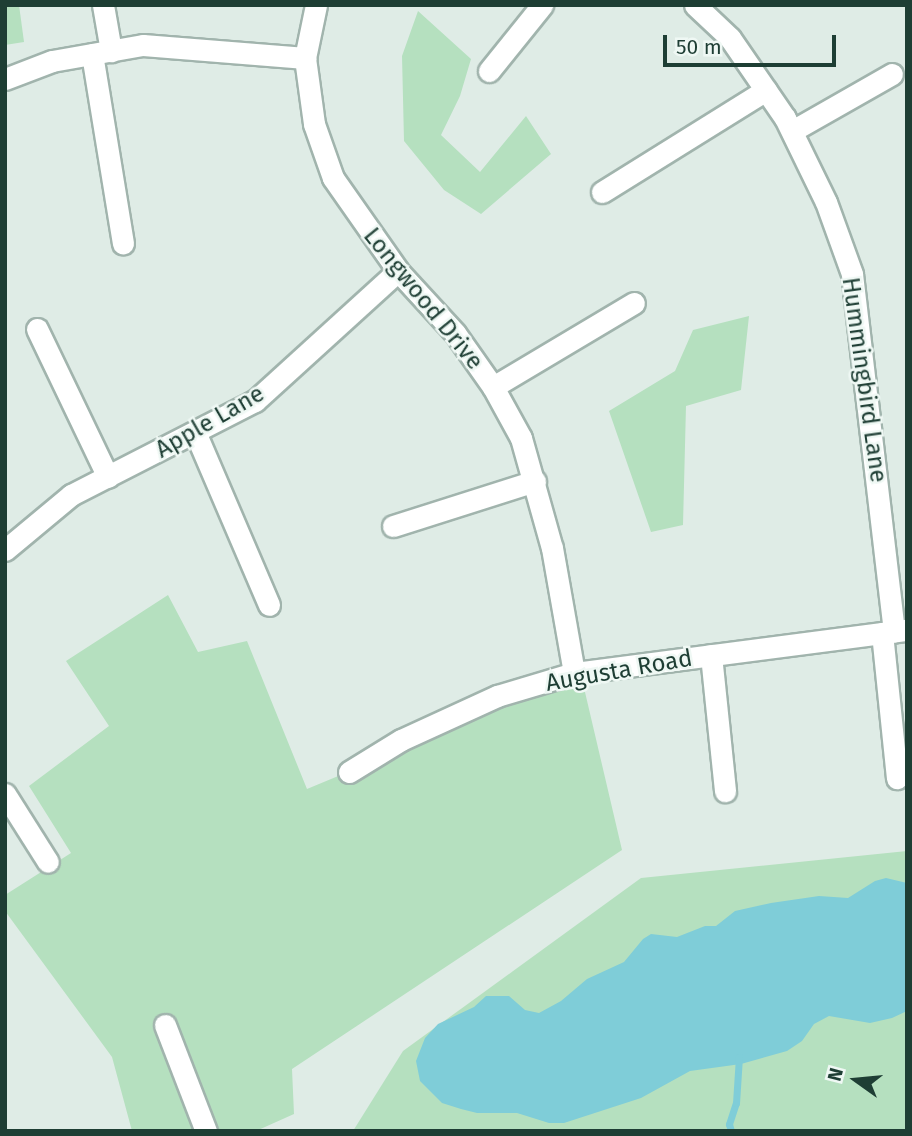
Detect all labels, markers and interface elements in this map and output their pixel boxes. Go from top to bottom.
scale bar [667,21,840,65]
text: 50 m [676,34,722,60]
street label: Longwood Drive [357,222,489,376]
street label: Hummingbird Lane [835,276,893,484]
street label: Apple Lane [151,379,269,465]
street label: Augusta Road [543,644,695,698]
north arrow [821,1045,891,1115]
text: N [822,1065,848,1084]

